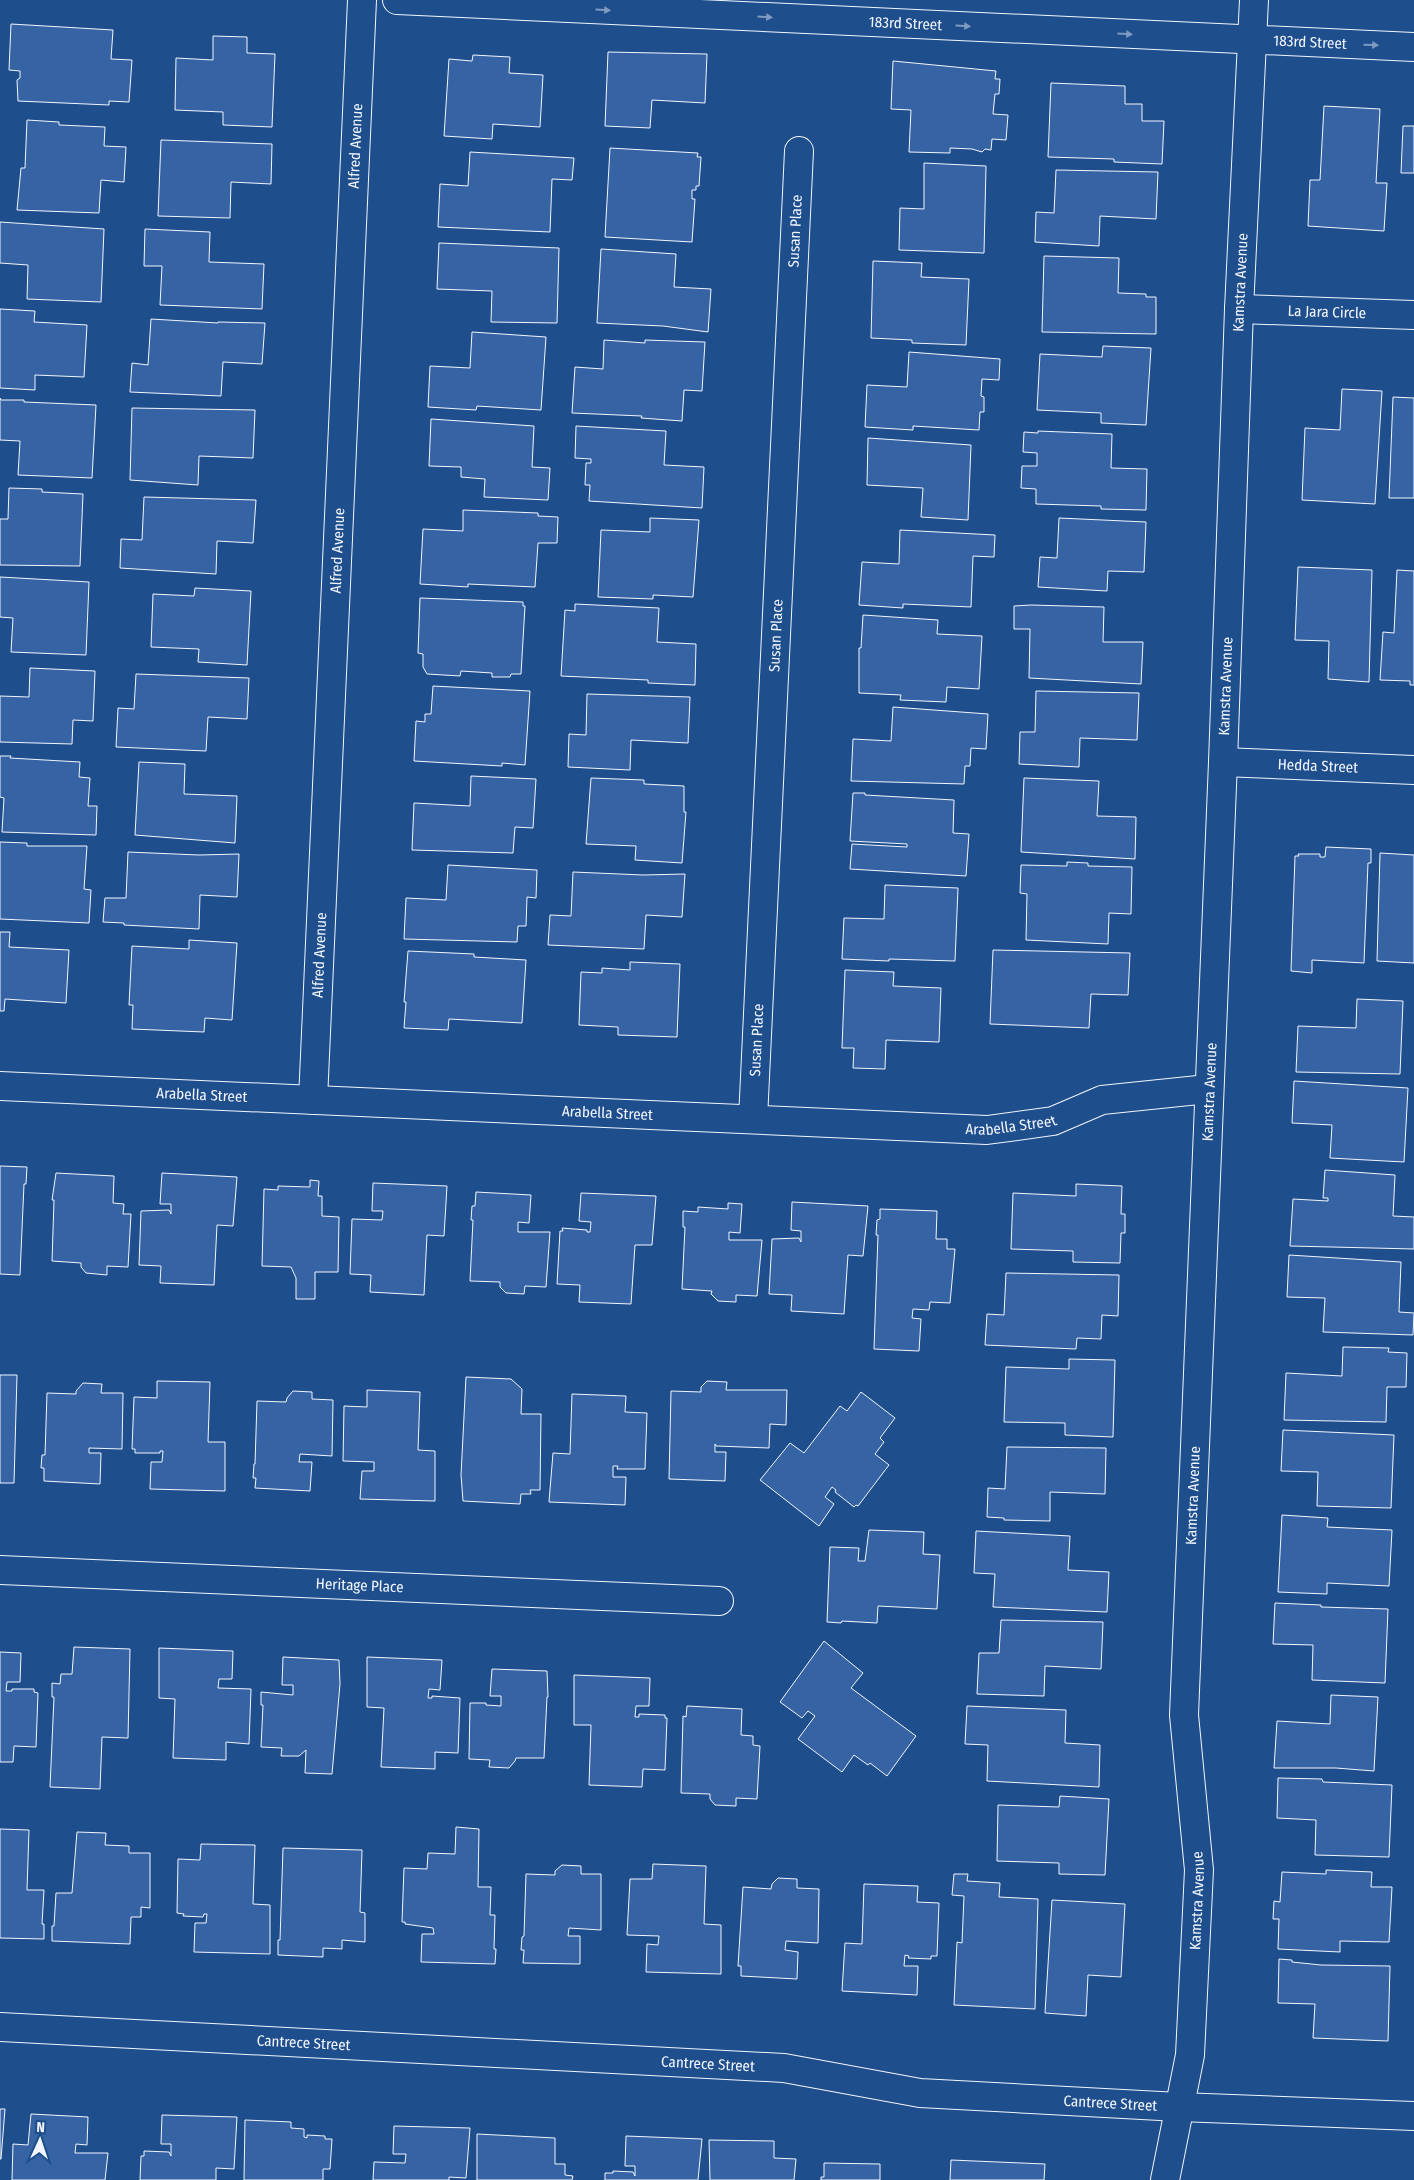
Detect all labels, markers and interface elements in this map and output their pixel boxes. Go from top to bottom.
one-way arrow [595,6,611,14]
street label: 183rd Street [868,13,943,34]
one-way arrow [758,14,774,22]
one-way arrow [955,23,971,31]
one-way arrow [1117,30,1133,38]
street label: 183rd Street [1273,32,1347,53]
one-way arrow [1363,42,1379,50]
street label: Alfred Avenue [345,103,366,189]
street label: Susan Place [784,194,806,268]
street label: Kamstra Avenue [1229,233,1252,332]
street label: La Jara Circle [1287,302,1367,322]
street label: Alfred Avenue [327,507,348,594]
street label: Susan Place [765,599,787,672]
street label: Kamstra Avenue [1215,637,1236,736]
street label: Hedda Street [1277,755,1359,777]
street label: Alfred Avenue [309,912,330,998]
street label: Susan Place [746,1003,767,1077]
street label: Kamstra Avenue [1198,1042,1221,1142]
street label: Arabella Street [156,1084,248,1106]
street label: Arabella Street [561,1102,653,1124]
street label: Arabella Street [965,1112,1059,1139]
street label: Kamstra Avenue [1182,1446,1204,1545]
street label: Heritage Place [315,1575,404,1596]
street label: Kamstra Avenue [1186,1850,1208,1950]
street label: Cantrece Street [256,2031,351,2054]
street label: Cantrece Street [661,2053,756,2075]
street label: Cantrece Street [1063,2092,1158,2115]
north arrow [15,2115,65,2165]
text: N [36,2119,45,2136]

